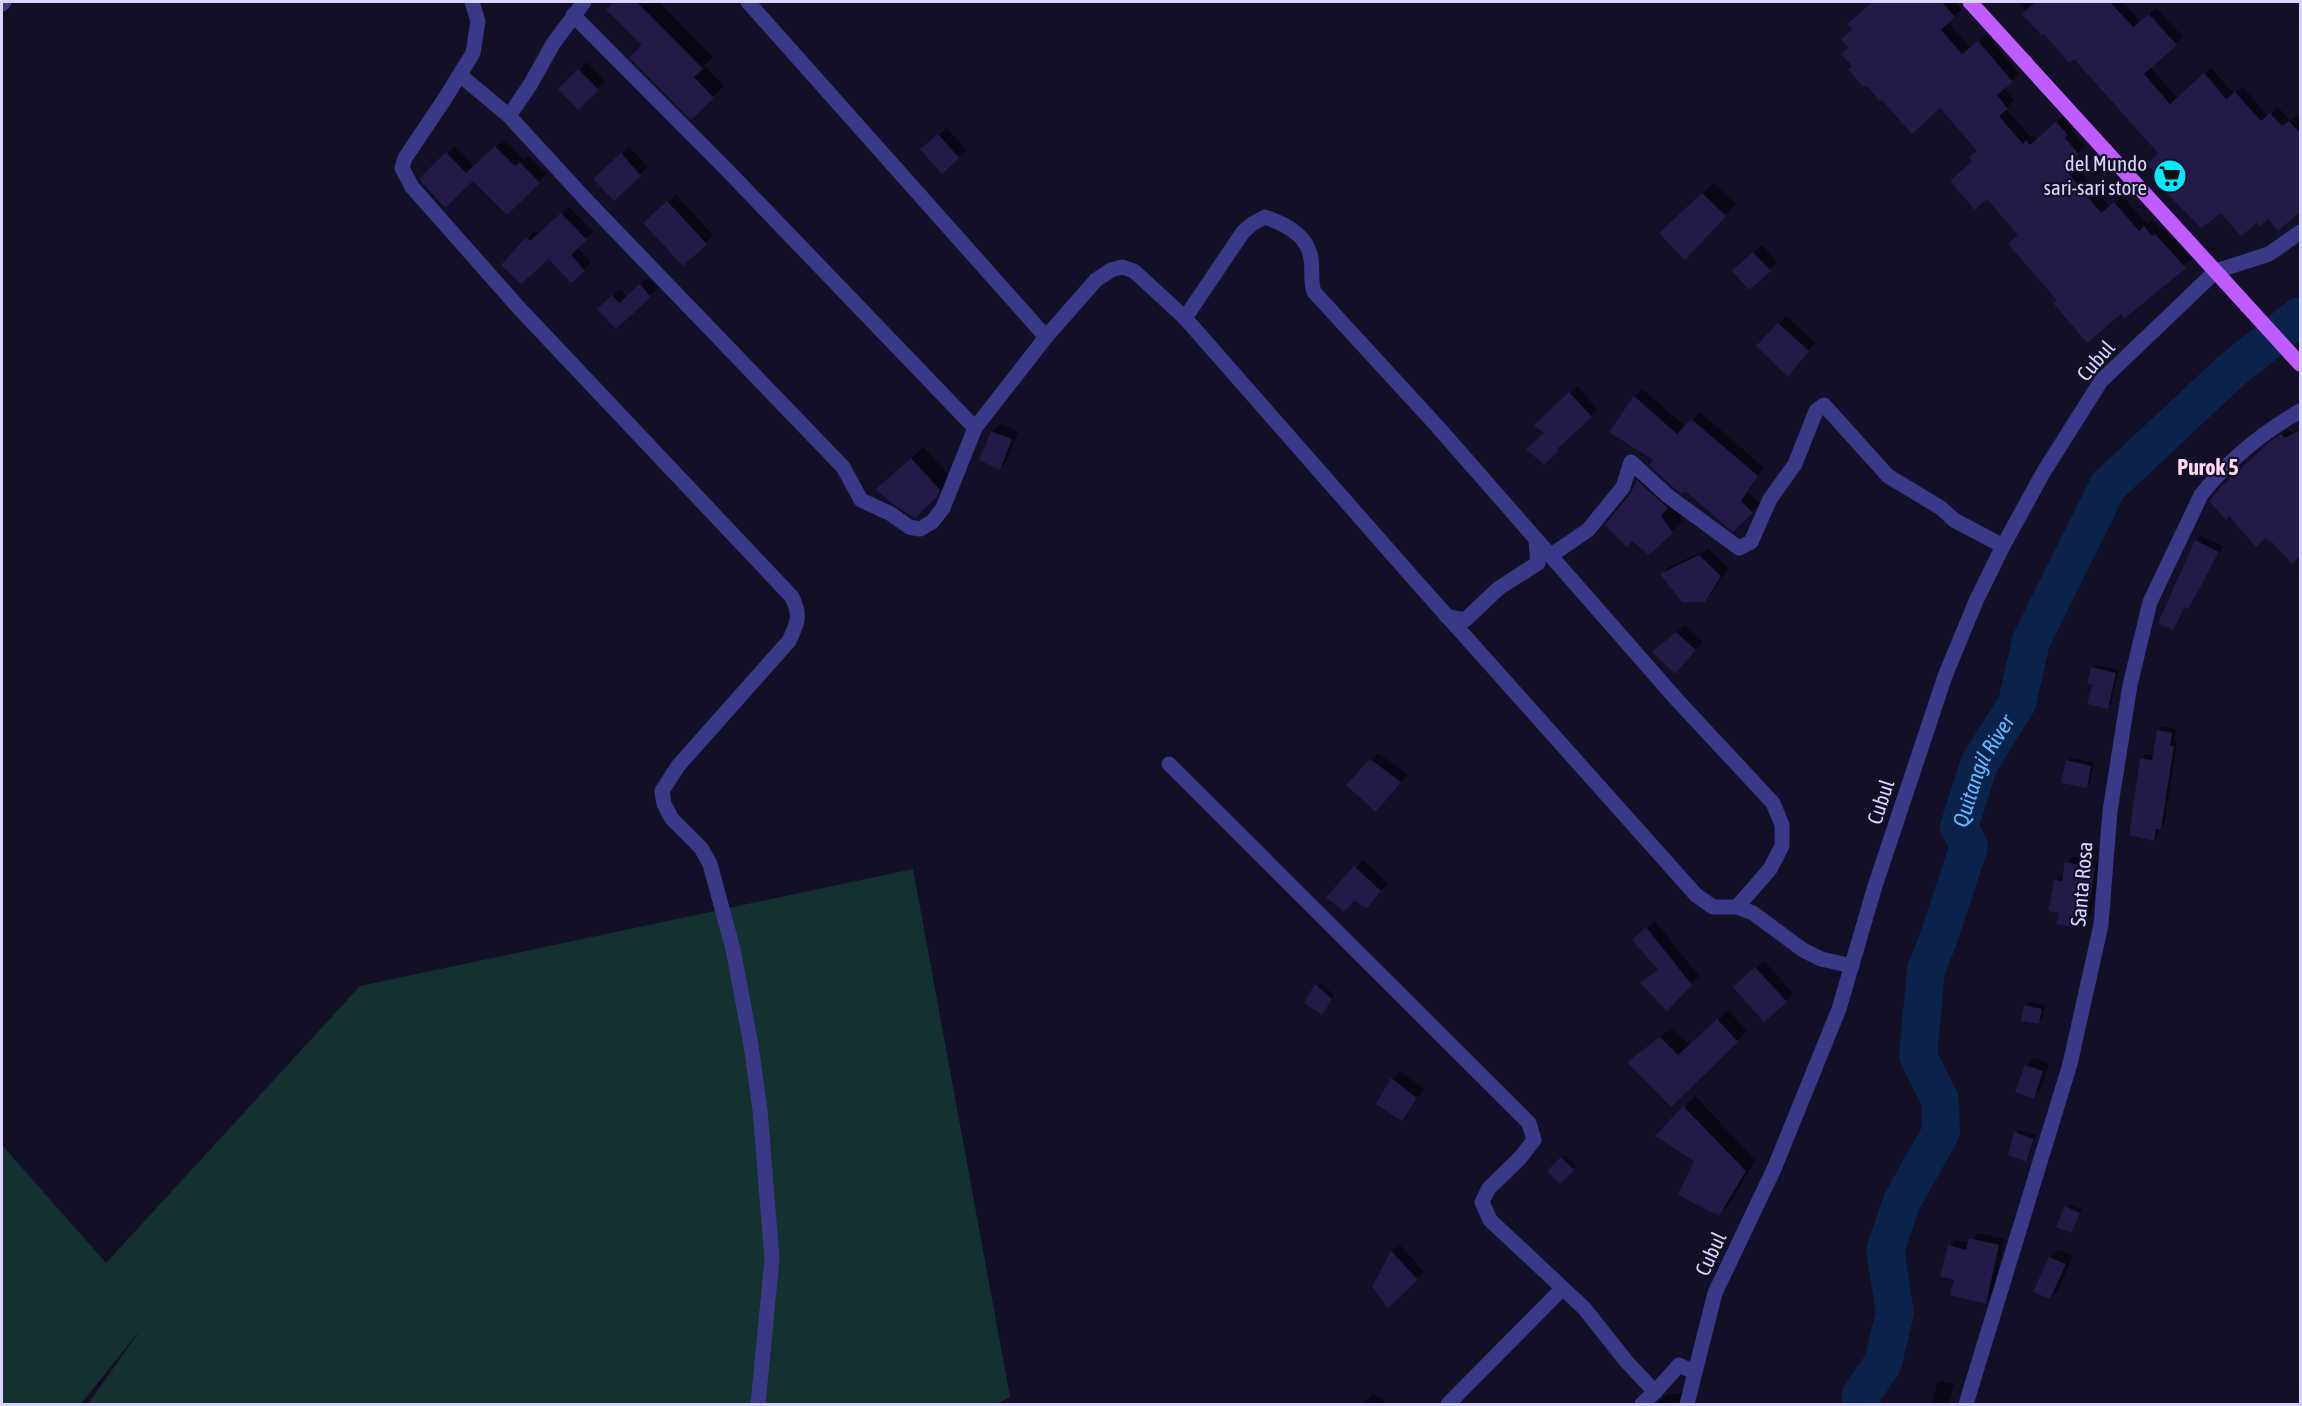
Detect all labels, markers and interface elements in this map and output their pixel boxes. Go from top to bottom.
place label: del Mundo sari-sari store [2044,151,2147,199]
supermarket icon: del Mundo sari-sari store [2152,158,2188,194]
street label: Cubul [2071,335,2119,385]
district label: Purok 5 [2177,454,2239,480]
water label: Quitangil River [1947,708,2020,830]
street label: Cubul [1862,776,1899,827]
street label: Santa Rosa [2065,841,2097,927]
street label: Cubul [1690,1228,1731,1279]

